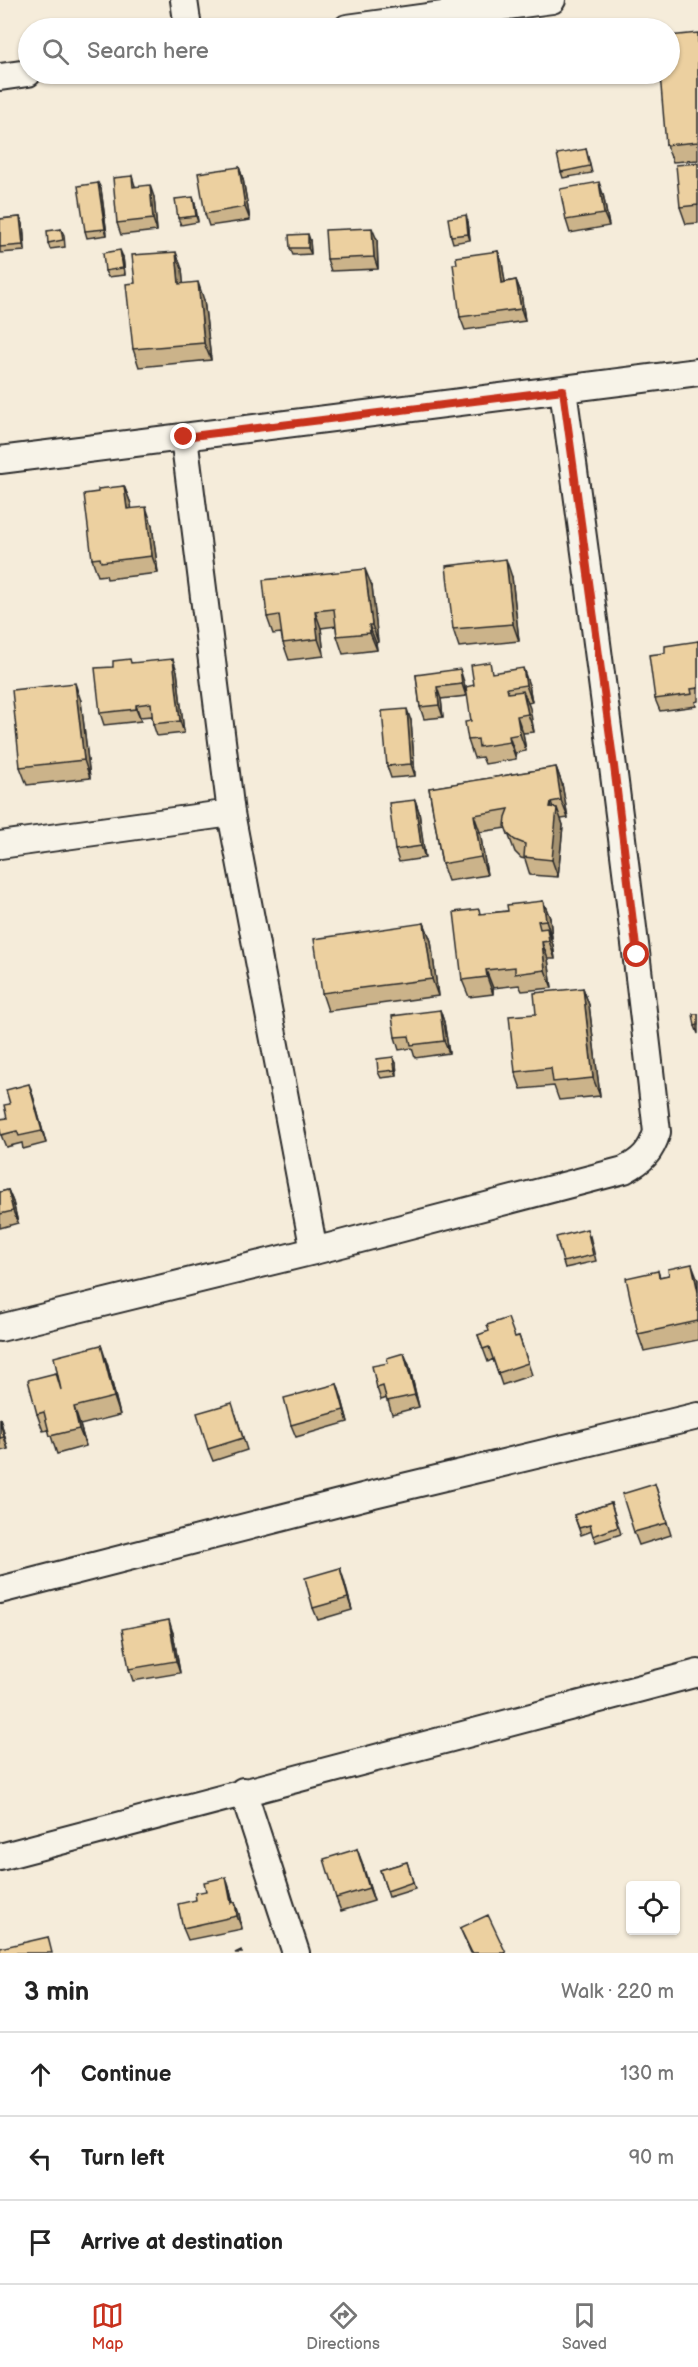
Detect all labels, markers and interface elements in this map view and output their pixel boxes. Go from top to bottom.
search box [18,18,680,84]
icon: search [39,35,72,68]
text: Search here [87,38,209,65]
route end [170,423,196,449]
route start [623,941,649,967]
map controls [626,1881,680,1935]
button: locate [626,1881,680,1935]
text: 3 min [24,1977,89,2008]
text: Walk · 220 m [561,1980,674,2004]
icon: ahead [24,2058,57,2091]
text: Continue [81,2061,171,2088]
text: 130 m [620,2062,674,2086]
icon: left [24,2142,57,2175]
text: Turn left [81,2145,165,2172]
text: 90 m [629,2146,674,2170]
icon: arrive [24,2226,57,2259]
text: Arrive at destination [81,2229,283,2256]
tab: Map [91,2299,124,2354]
tab: Directions [306,2299,380,2354]
tab: Saved [562,2299,607,2354]

